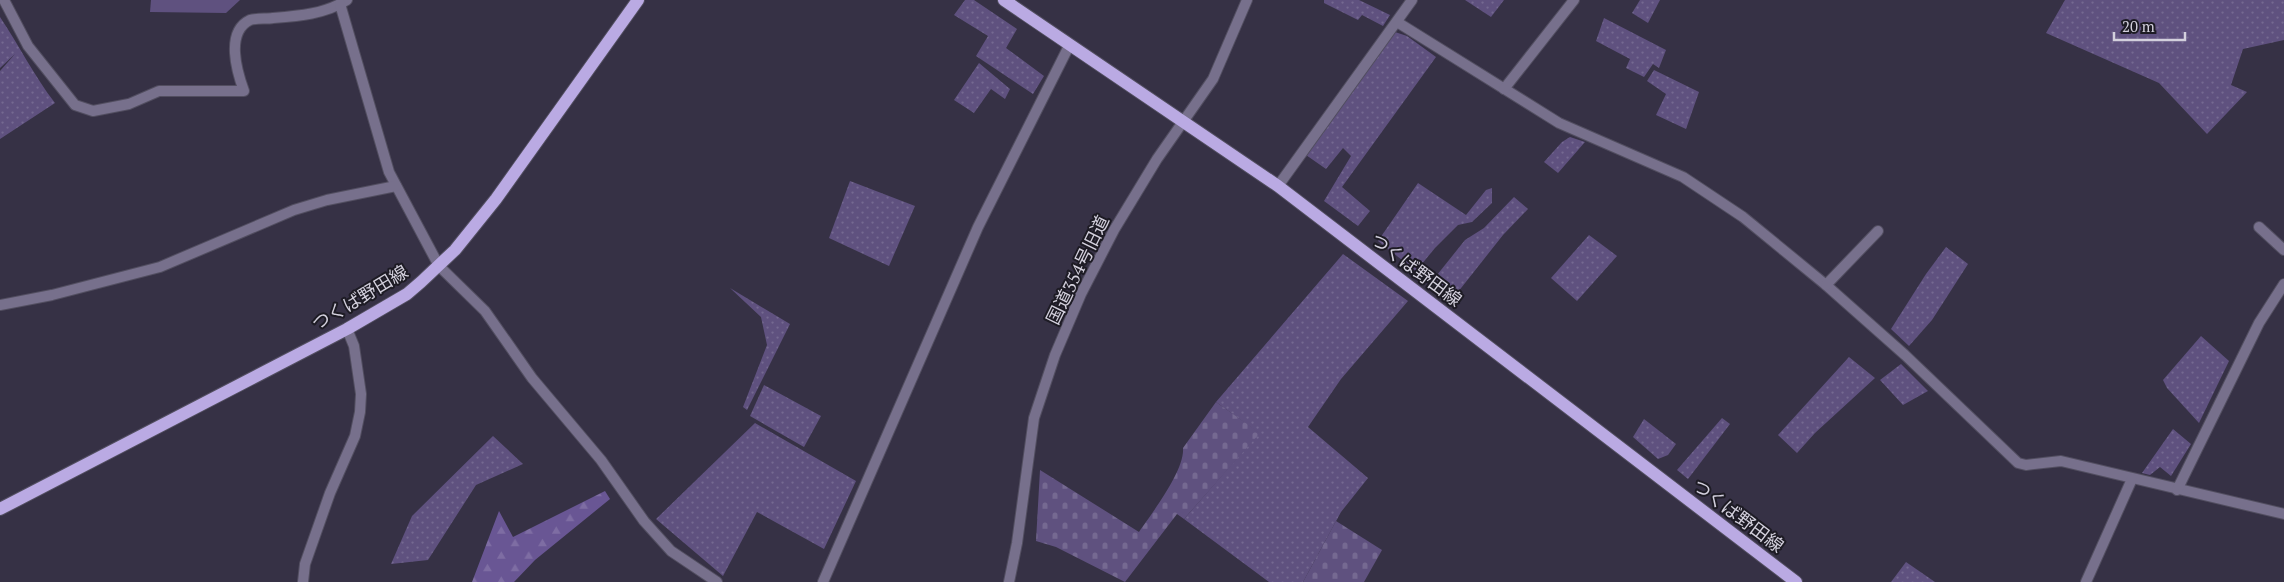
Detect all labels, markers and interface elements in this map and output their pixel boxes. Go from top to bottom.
scale bar [2114,10,2185,42]
text: 20 m [2122,16,2155,36]
street label: 国道354号旧道 [1040,211,1114,328]
street label: つくば野田線 [1366,227,1467,311]
street label: つくば野田線 [307,259,412,335]
street label: つくば野田線 [1688,473,1789,557]

